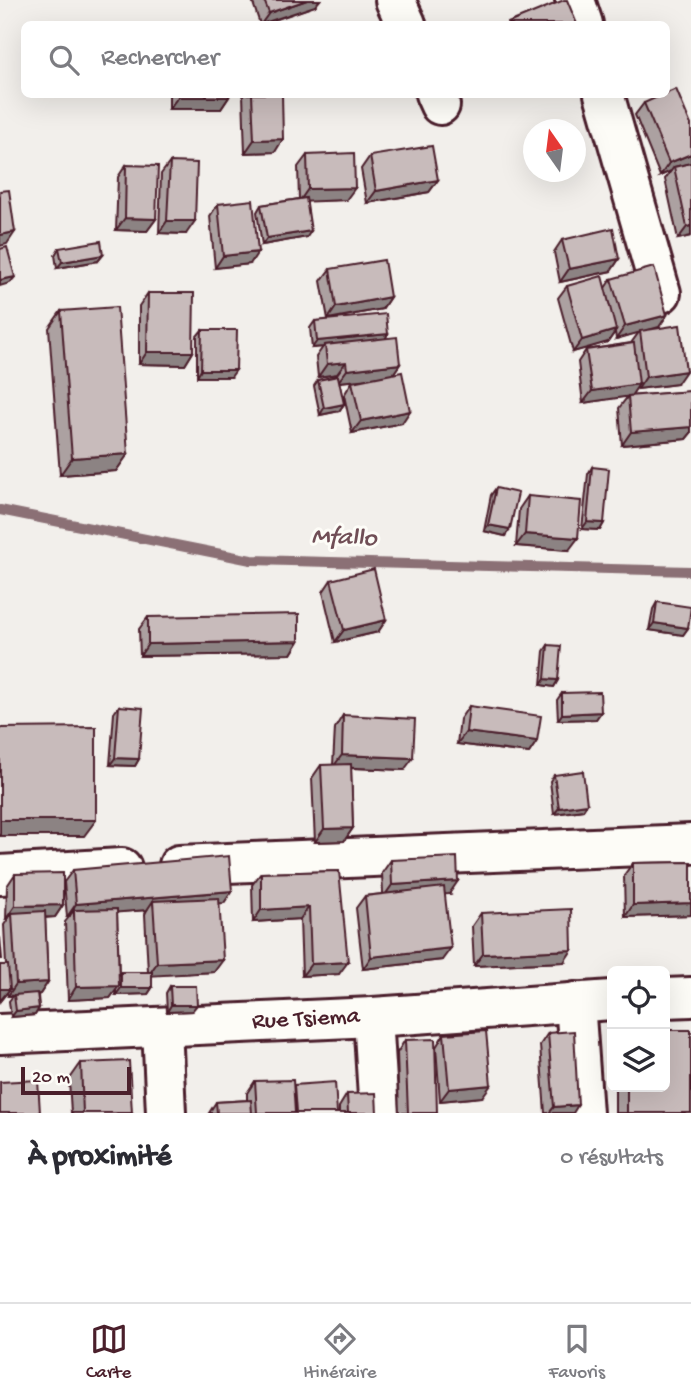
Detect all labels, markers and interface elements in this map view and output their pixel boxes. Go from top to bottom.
search box [21,21,670,98]
icon: search [45,41,83,79]
text: Rechercher [101,44,219,75]
north arrow [523,119,586,182]
water label: Mfallo [311,522,379,556]
map controls [607,966,670,1092]
button: locate [607,966,670,1029]
street label: Rue Tsiema [251,1003,361,1037]
button: layers [607,1029,670,1092]
scale bar [21,1064,131,1096]
text: 20 m [32,1067,70,1090]
text: À proximité [28,1141,172,1176]
text: 0 résultats [560,1145,663,1172]
tab: Carte [86,1320,131,1385]
tab: Itinéraire [303,1320,376,1385]
tab: Favoris [549,1320,605,1385]

